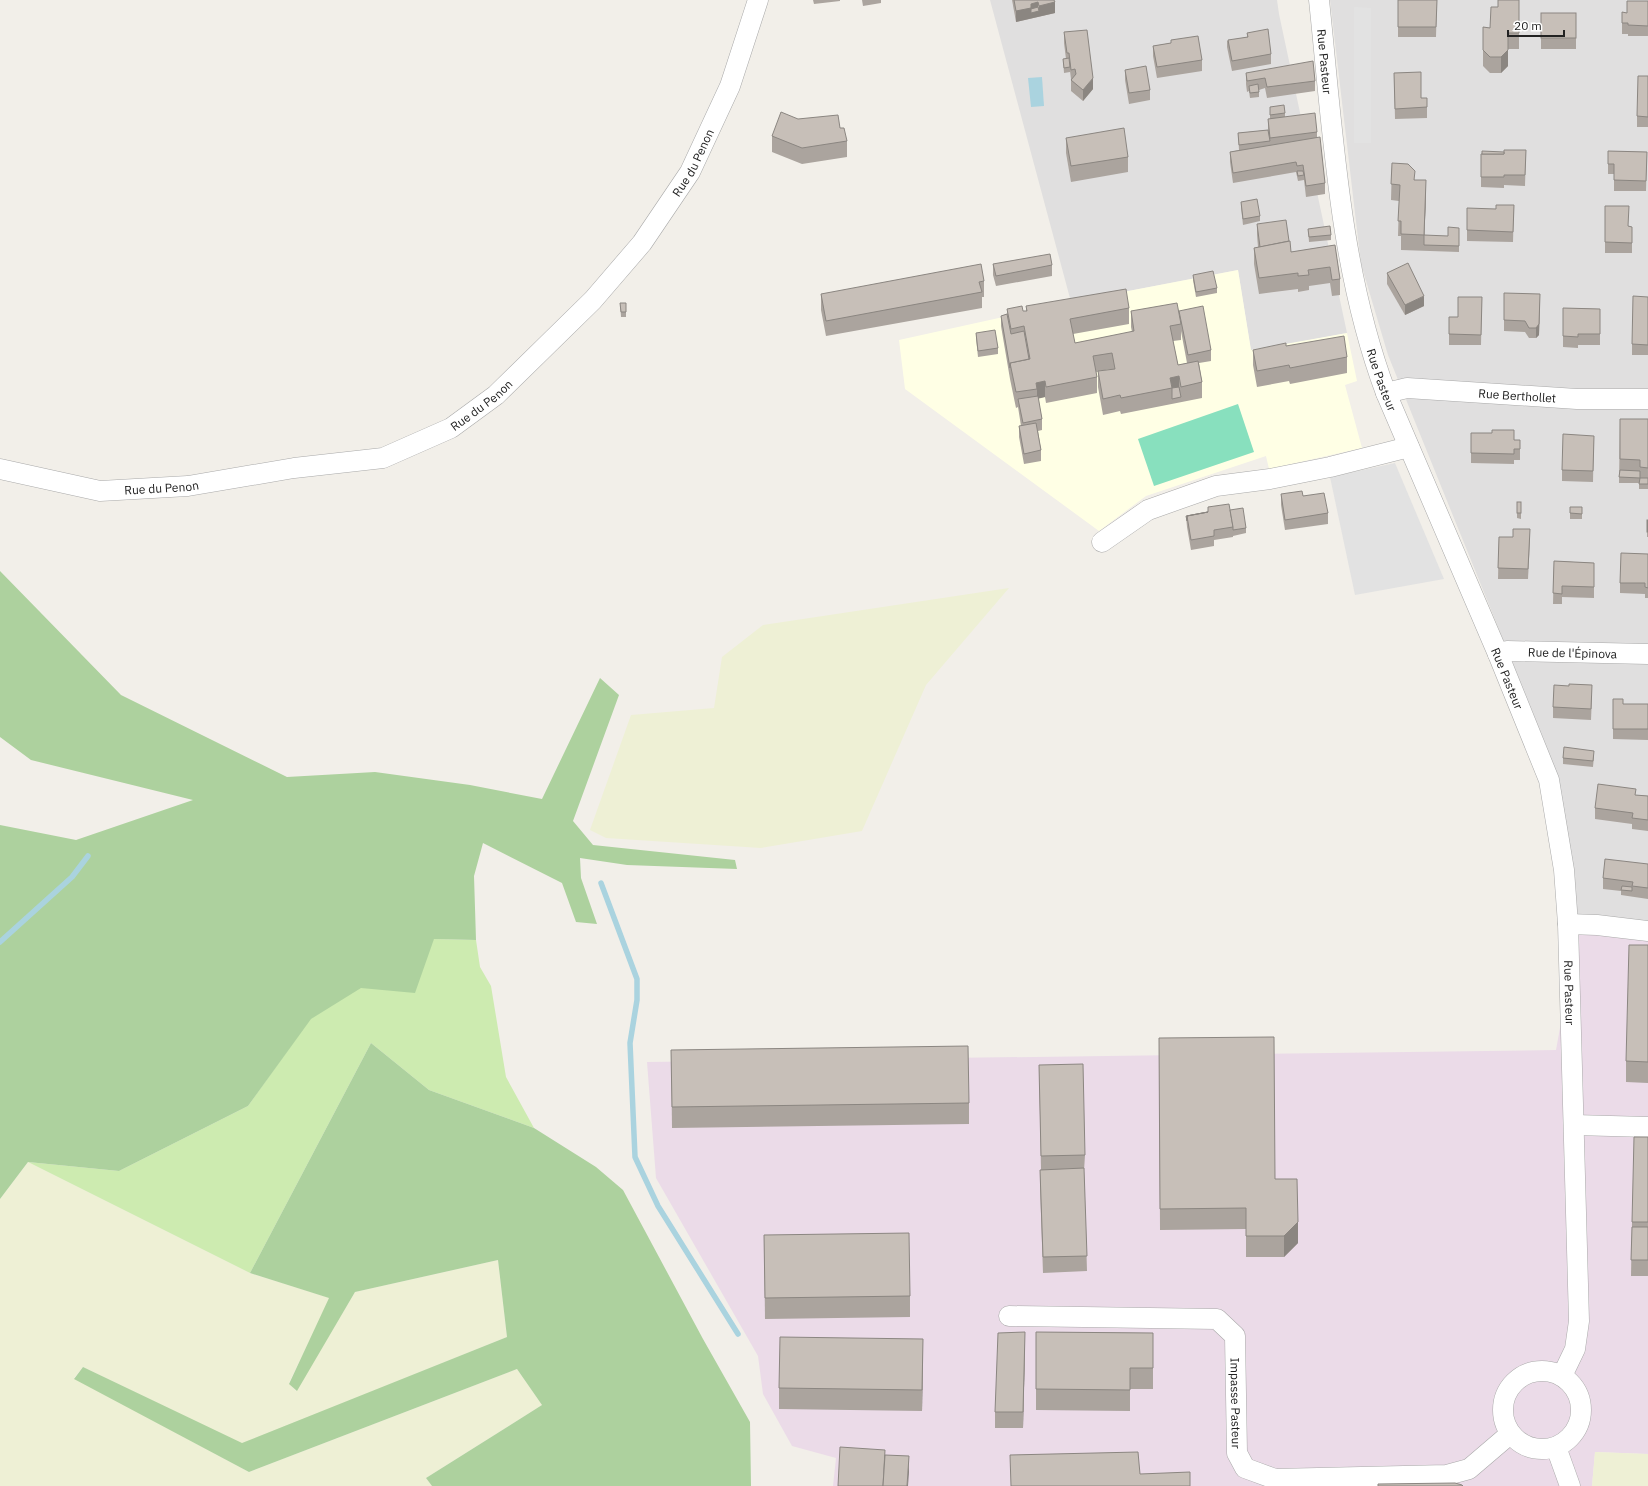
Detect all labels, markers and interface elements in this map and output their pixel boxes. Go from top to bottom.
scale bar [1508,12,1564,38]
text: 20 m [1514,18,1542,33]
street label: Rue Pasteur [1315,28,1336,95]
street label: Rue du Penon [668,126,717,199]
street label: Rue Pasteur [1364,347,1401,414]
street label: Rue du Penon [447,376,515,434]
street label: Rue Berthollet [1478,385,1557,405]
street label: Rue du Penon [124,477,200,497]
street label: Rue de l'Épinova [1528,644,1618,661]
street label: Rue Pasteur [1489,645,1527,712]
street label: Rue Pasteur [1562,960,1578,1026]
street label: Impasse Pasteur [1228,1358,1244,1449]

